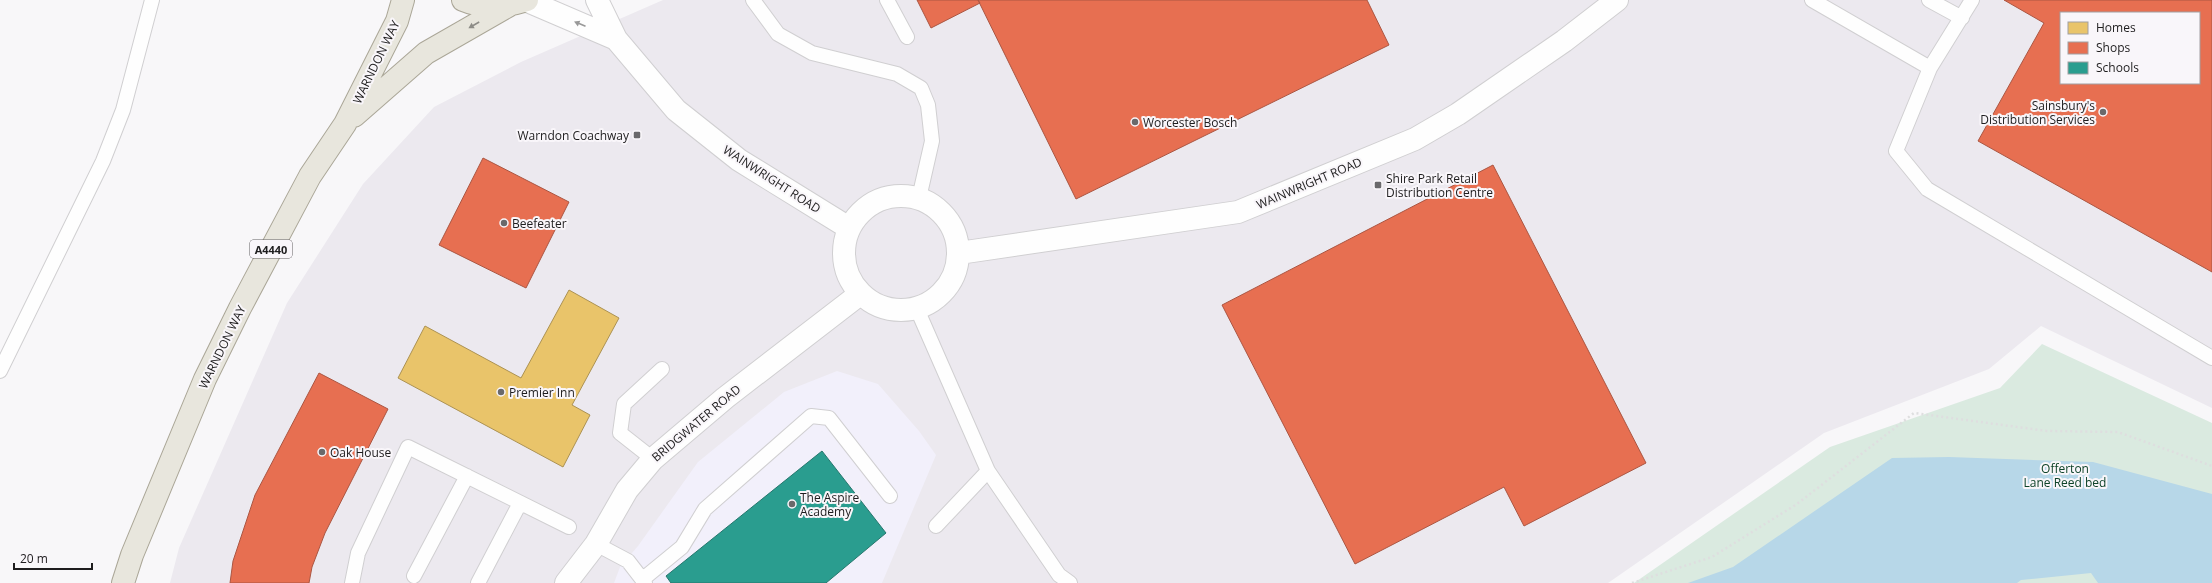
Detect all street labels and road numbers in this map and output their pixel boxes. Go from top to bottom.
street label: WARNDON WAY [348,17,404,106]
street label: WAINWRIGHT ROAD [720,141,824,217]
street label: WAINWRIGHT ROAD [1254,153,1364,213]
road number: A4440 [250,240,292,258]
street label: WARNDON WAY [194,302,250,391]
street label: BRIDGWATER ROAD [648,381,744,465]

